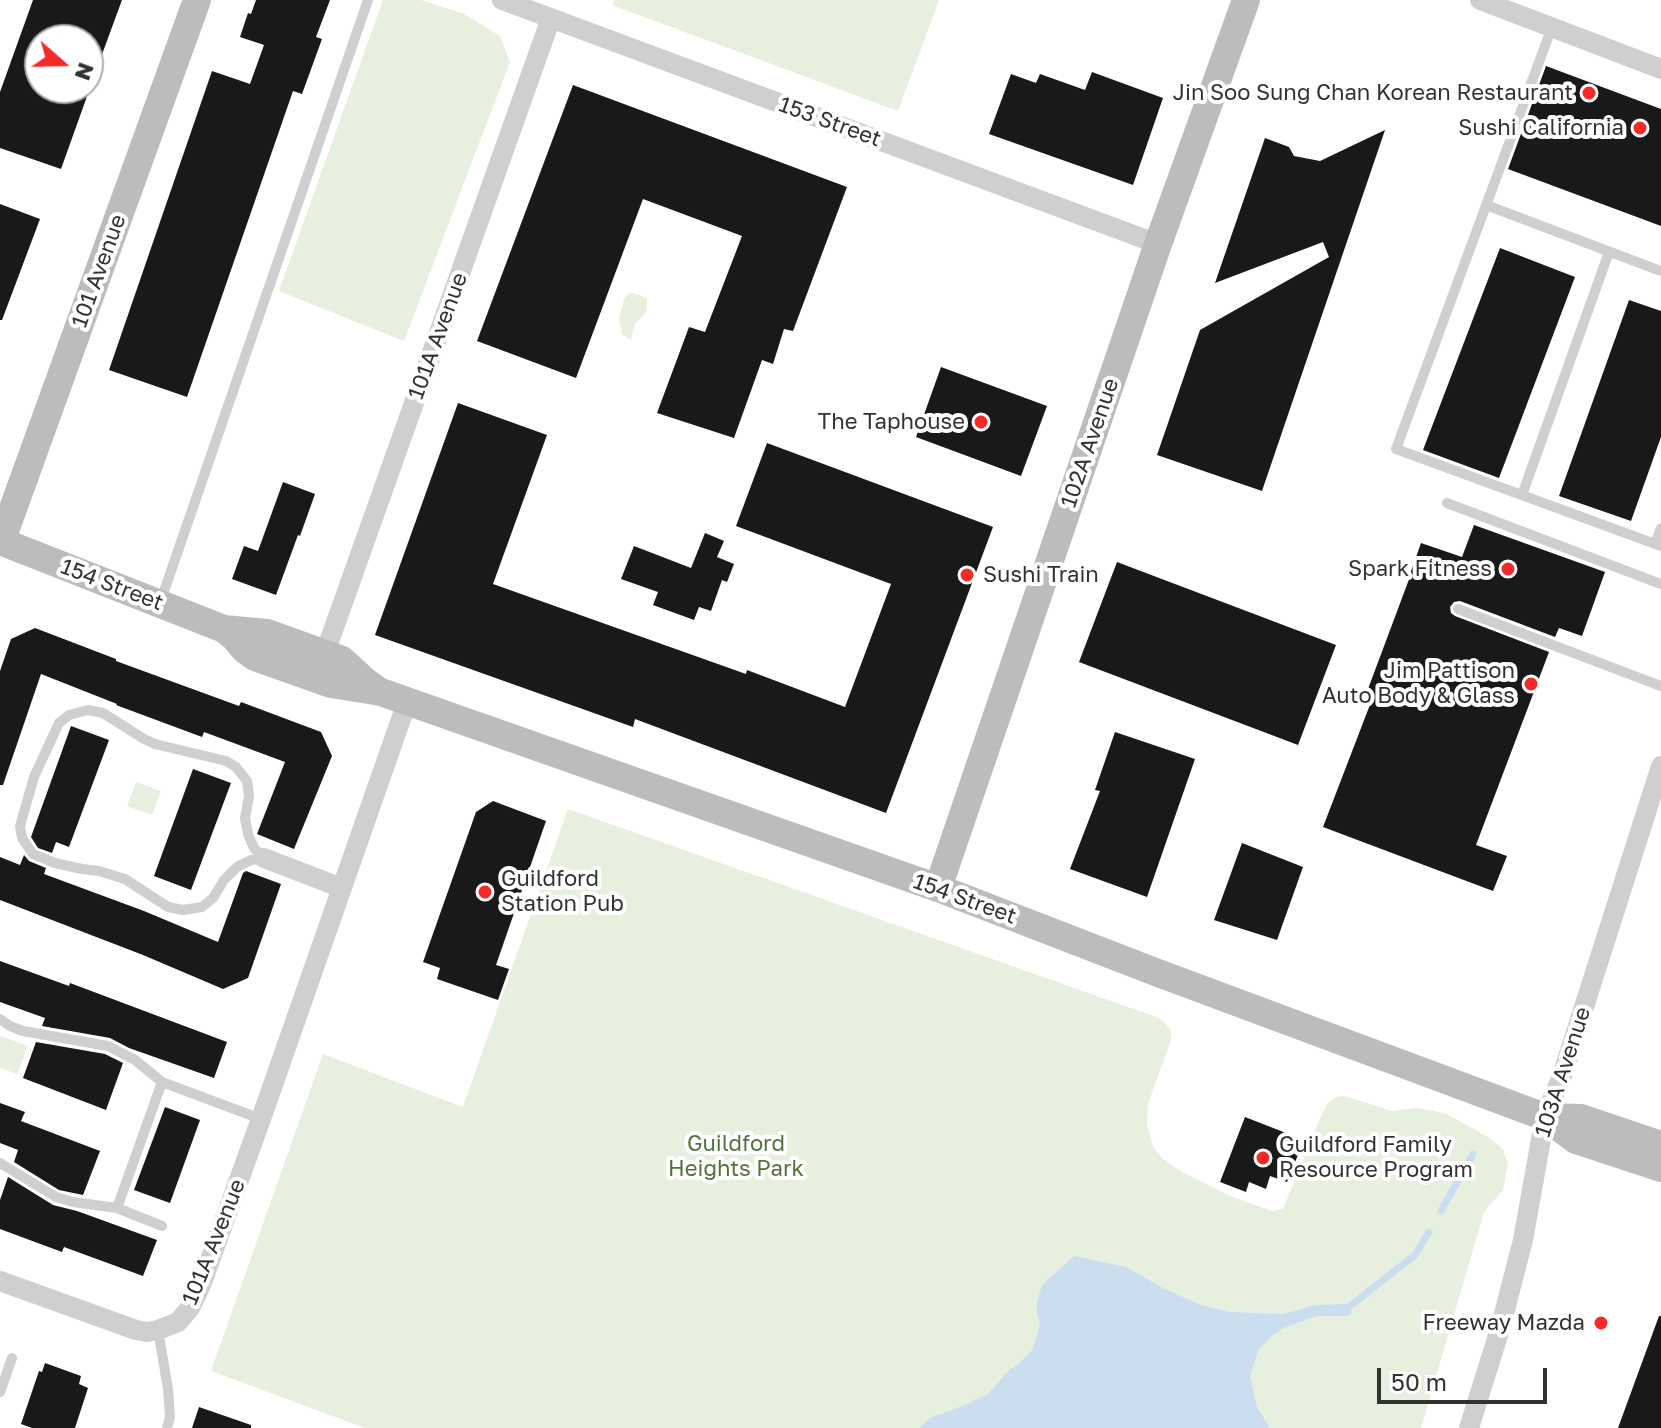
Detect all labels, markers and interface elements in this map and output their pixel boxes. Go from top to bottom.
north arrow [24,24,104,104]
text: N [70,59,101,84]
place label: Jin Soo Sung Chan Korean Restaurant [1173,80,1573,106]
marker: Jin Soo Sung Chan Korean Restaurant [1580,84,1598,102]
street label: 153 Street [775,91,885,153]
place label: Sushi California [1458,115,1624,141]
marker: Sushi California [1631,119,1649,137]
street label: 101 Avenue [66,211,132,331]
street label: 101A Avenue [403,269,473,403]
street label: 102A Avenue [1056,375,1124,511]
place label: The Taphouse [817,409,965,435]
marker: The Taphouse [972,413,990,431]
street label: 154 Street [57,553,167,617]
place label: Spark Fitness [1348,556,1492,582]
marker: Spark Fitness [1499,560,1517,578]
place label: Sushi Train [983,562,1099,588]
marker: Sushi Train [958,566,976,584]
place label: Jim Pattison Auto Body & Glass [1322,658,1515,710]
marker: Jim Pattison Auto Body & Glass [1522,675,1540,693]
place label: Guildford Station Pub [501,866,624,918]
street label: 154 Street [910,868,1020,930]
marker: Guildford Station Pub [476,883,494,901]
street label: 103A Avenue [1530,1004,1596,1140]
park label: Guildford Heights Park [668,1131,804,1182]
place label: Guildford Family Resource Program [1279,1132,1473,1184]
marker: Guildford Family Resource Program [1254,1149,1272,1167]
street label: 101A Avenue [177,1175,251,1309]
place label: Freeway Mazda [1423,1310,1585,1336]
marker: Freeway Mazda [1592,1314,1610,1332]
scale bar [1381,1352,1551,1402]
text: 50 m [1391,1367,1447,1396]

